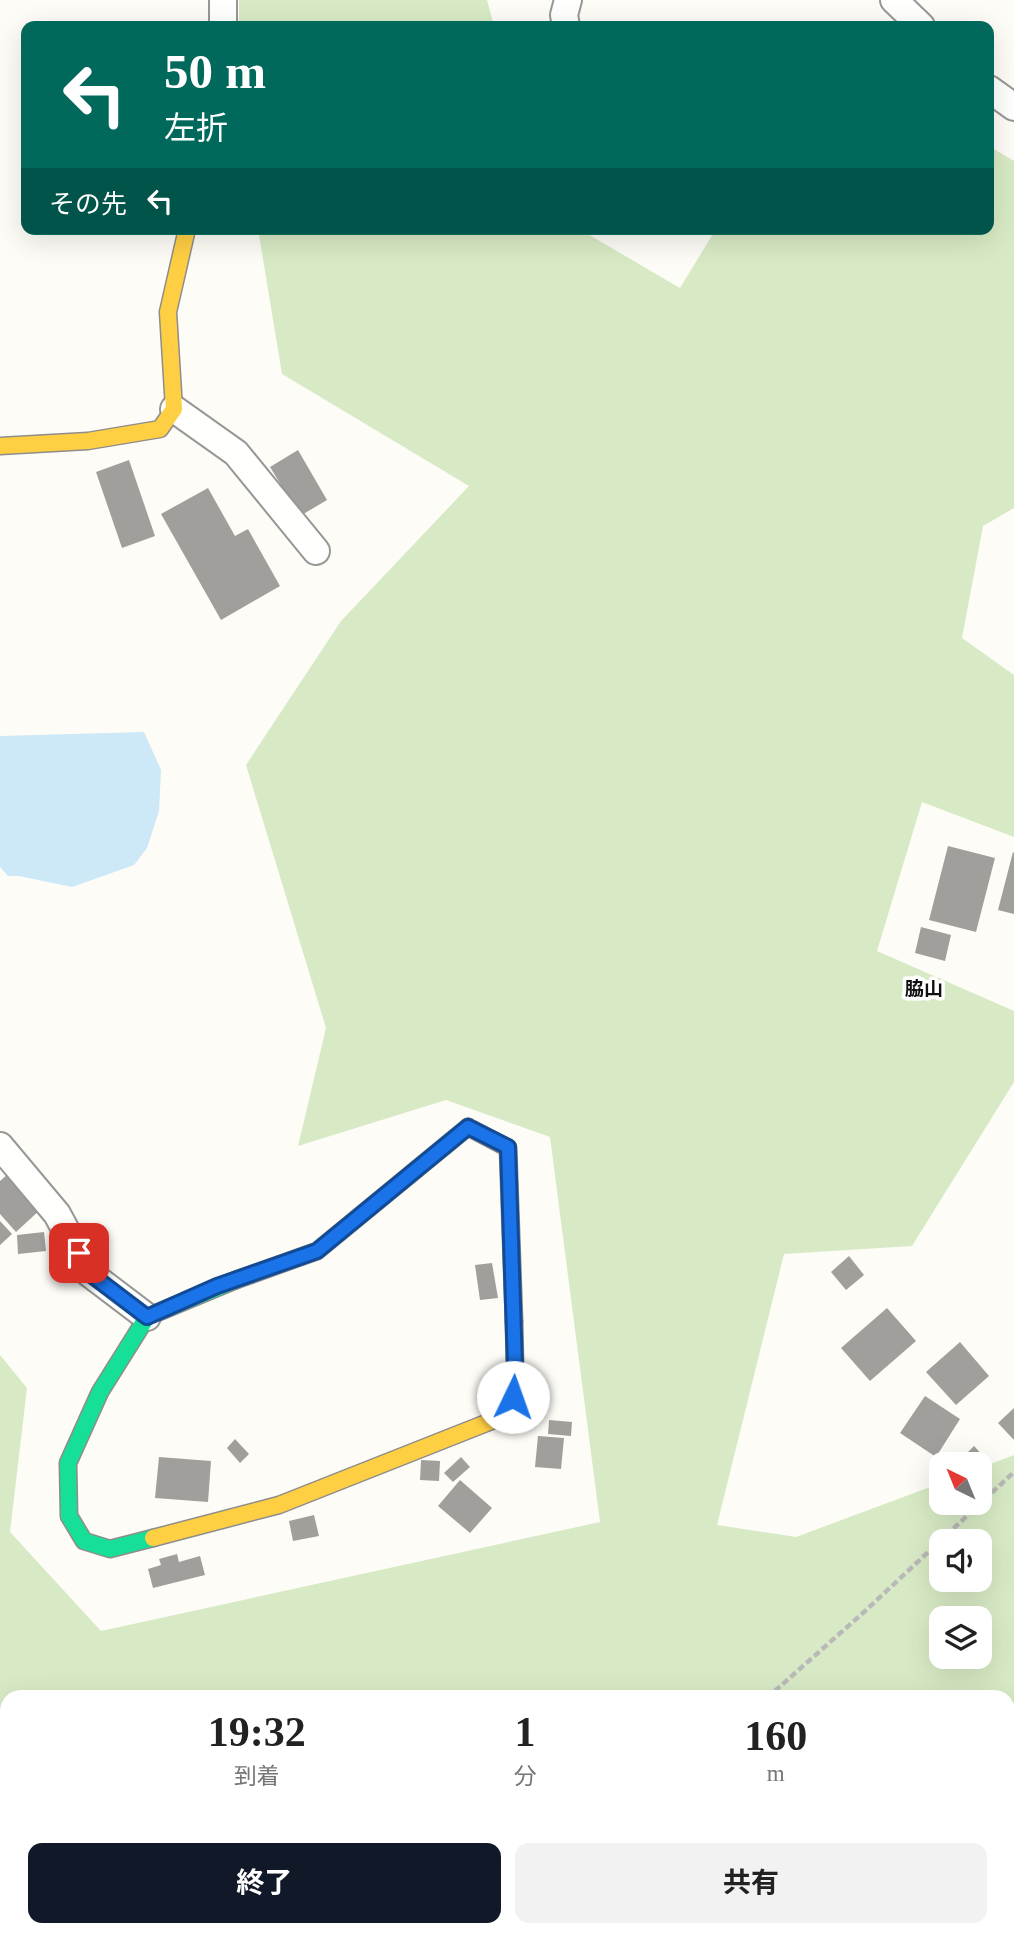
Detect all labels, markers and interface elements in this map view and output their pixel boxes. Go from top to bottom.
text: 50 m [164,44,266,99]
icon: left [49,49,140,140]
text: 左折 [164,110,228,146]
icon: left [141,182,179,220]
text: その先 [49,190,127,219]
district label: 脇山 [905,978,943,999]
pin [49,1223,109,1283]
icon: arrive [60,1234,98,1272]
position arrow [476,1360,550,1434]
north arrow [929,1452,992,1516]
map controls [929,1452,992,1669]
button: sound [929,1529,992,1592]
button: layers [929,1606,992,1669]
text: 19:32 [208,1709,306,1755]
text: 1 [515,1709,536,1755]
text: 160 [744,1713,807,1759]
text: m [767,1761,785,1786]
text: 到着 [234,1764,280,1789]
text: 分 [514,1764,537,1789]
button: 終了 [28,1843,501,1923]
button: 共有 [515,1843,987,1923]

